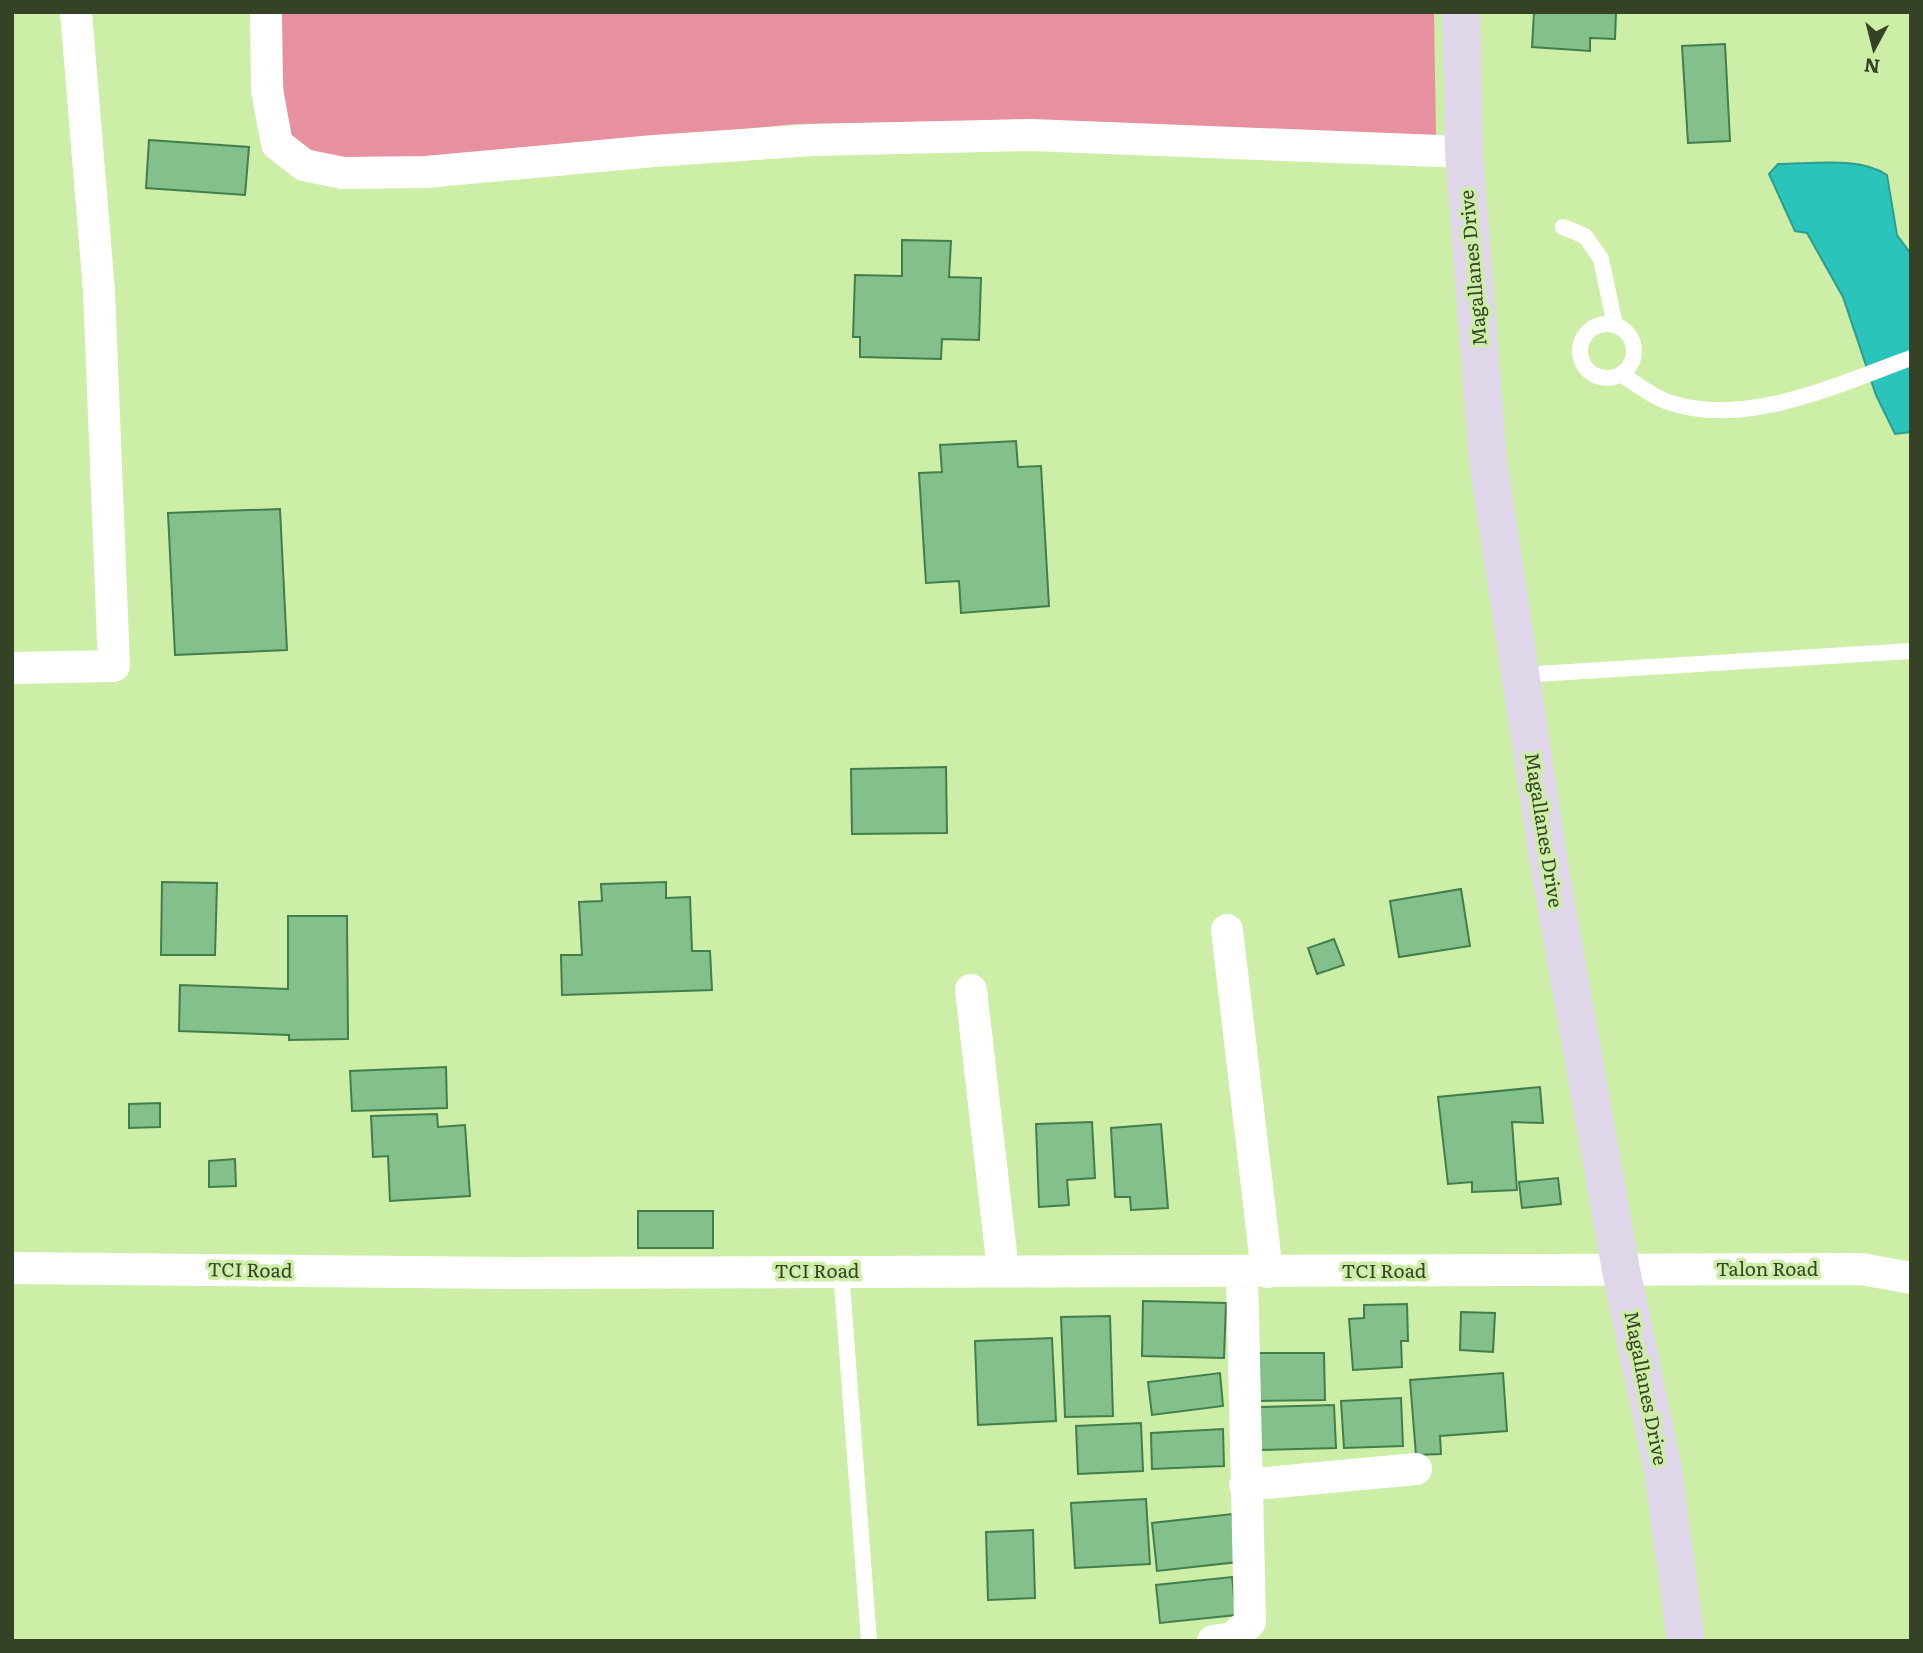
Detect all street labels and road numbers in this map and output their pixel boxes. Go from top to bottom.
street label: Magallanes Drive [1451,189,1493,347]
street label: Magallanes Drive [1519,750,1571,910]
street label: TCI Road [207,1254,293,1284]
street label: Talon Road [1716,1254,1819,1282]
street label: TCI Road [775,1256,860,1284]
street label: TCI Road [1342,1256,1427,1284]
street label: Magallanes Drive [1618,1308,1676,1468]

